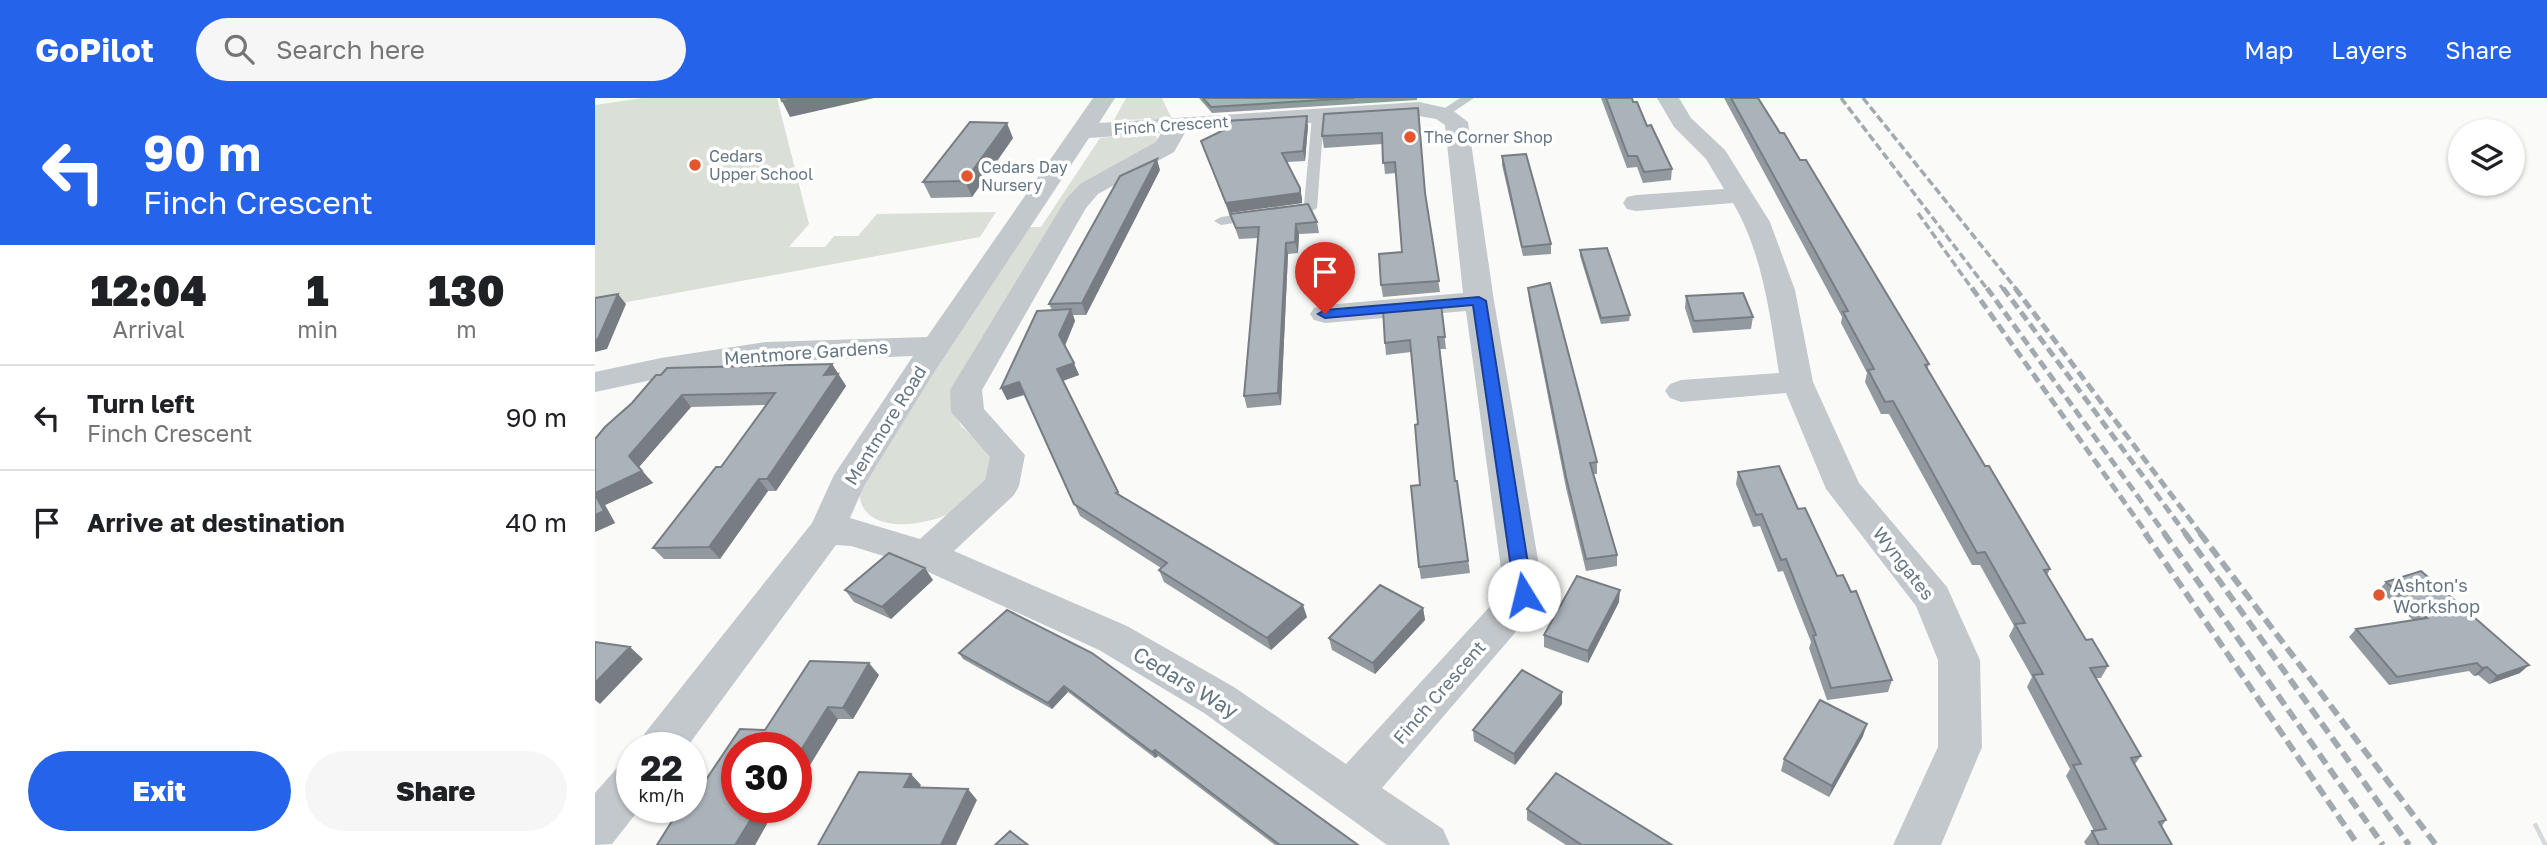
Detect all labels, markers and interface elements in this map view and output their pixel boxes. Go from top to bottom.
search box [196,18,686,81]
text: GoPilot [35,30,154,69]
icon: search [220,30,258,68]
text: Search here [276,34,425,65]
text: Map [2244,35,2293,64]
text: Layers [2331,35,2407,64]
text: Share [2445,35,2512,64]
street label: Finch Crescent [1113,111,1229,139]
map controls [2448,119,2525,196]
button: layers [2448,119,2525,196]
text: 90 m [143,123,261,182]
icon: left [28,126,119,217]
place label: The Corner Shop [1424,127,1553,147]
marker: The Corner Shop [1402,129,1418,145]
place label: Cedars Upper School [709,146,813,184]
marker: Cedars Upper School [687,157,703,173]
place label: Cedars Day Nursery [981,157,1068,195]
marker: Cedars Day Nursery [959,168,975,184]
text: Finch Crescent [143,183,373,221]
pin [1295,242,1355,314]
icon: arrive [1306,253,1344,291]
text: 12:04 [90,265,207,315]
text: 1 [306,265,329,315]
text: 130 [428,265,505,315]
text: Arrival [113,315,185,343]
text: min [297,315,338,343]
text: m [456,315,477,343]
street label: Mentmore Gardens [723,335,889,369]
street label: Mentmore Road [839,361,931,489]
text: Turn left [87,388,195,419]
icon: left [28,399,66,437]
text: 90 m [506,402,567,433]
text: Finch Crescent [87,419,252,447]
icon: arrive [28,504,66,542]
text: Arrive at destination [87,507,345,538]
text: 40 m [506,507,567,538]
street label: Wyngates [1869,522,1939,604]
position arrow [1487,558,1561,632]
place label: Ashton's Workshop [2393,574,2480,617]
marker: Ashton's Workshop [2371,587,2387,603]
street label: Finch Crescent [1388,636,1490,748]
street label: Cedars Way [1129,640,1244,724]
speed limit sign: 30 [721,732,812,823]
text: 22 [640,747,683,789]
button: Exit [28,751,291,831]
button: Share [305,751,567,831]
text: km/h [639,784,684,806]

